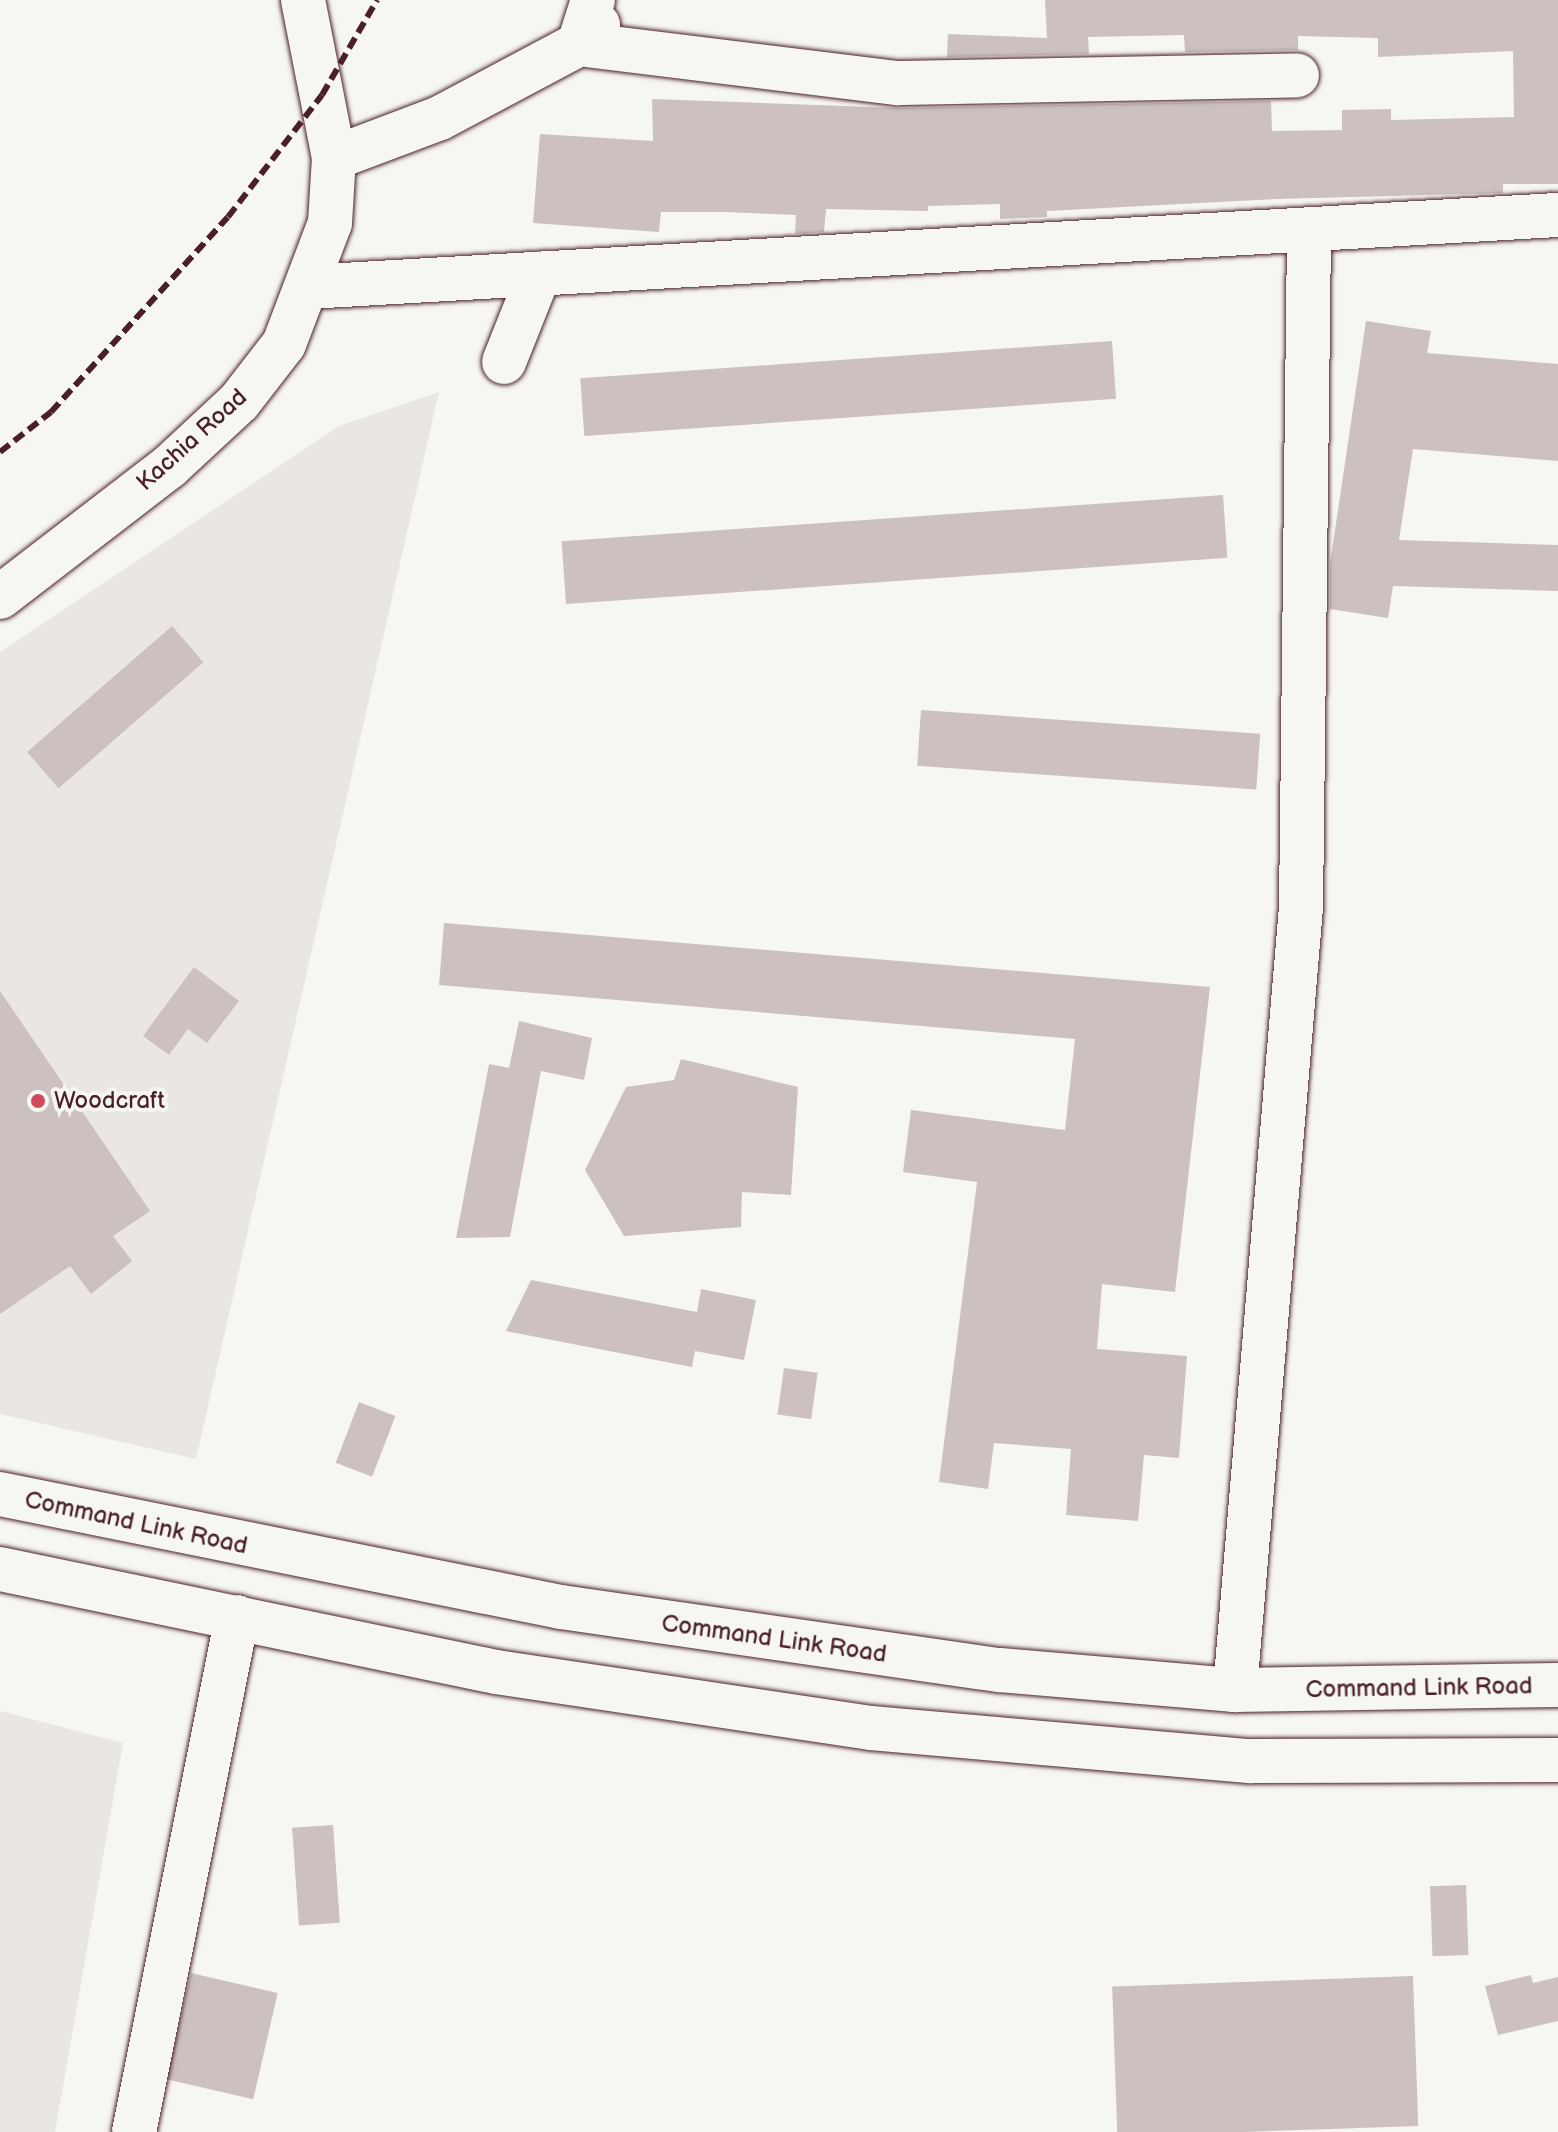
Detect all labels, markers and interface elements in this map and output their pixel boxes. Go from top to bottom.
street label: Kachia Road [131,383,253,497]
place label: Woodcraft [54,1087,165,1115]
marker: Woodcraft [29,1092,47,1110]
street label: Command Link Road [22,1485,250,1561]
street label: Command Link Road [660,1609,888,1669]
street label: Command Link Road [1305,1672,1533,1704]

